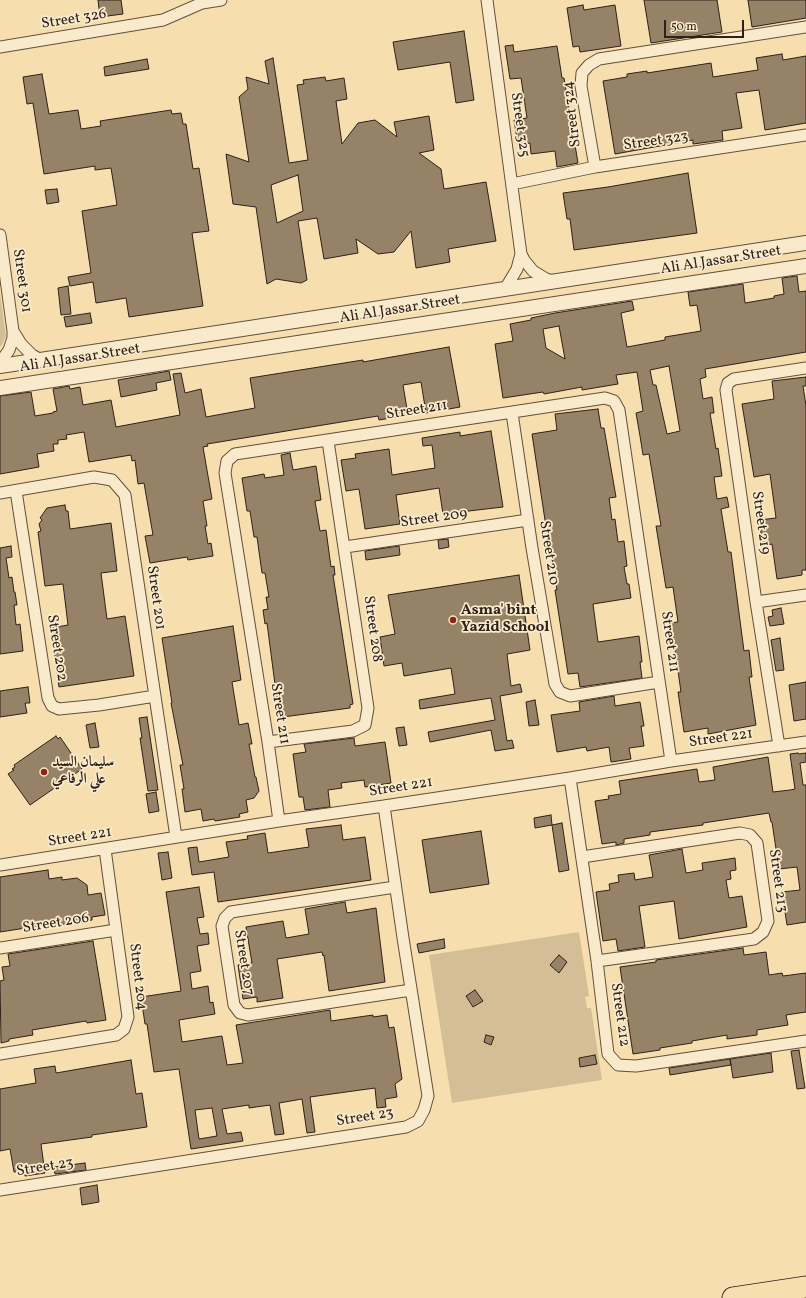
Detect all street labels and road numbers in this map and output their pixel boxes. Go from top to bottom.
street label: Street 326 [40,6,108,34]
street label: Street 324 [560,80,586,148]
street label: Street 325 [506,91,532,159]
street label: Street 323 [622,129,690,155]
street label: Ali Al Jassar Street [659,243,783,279]
street label: Street 301 [8,248,34,314]
street label: Ali Al Jassar Street [338,292,462,328]
street label: Ali Al Jassar Street [18,341,142,377]
street label: Street 211 [385,397,449,425]
street label: Street 219 [747,490,773,556]
street label: Street 209 [399,505,469,533]
street label: Street 210 [534,519,562,587]
street label: Street 201 [142,565,168,631]
street label: Street 208 [358,595,386,663]
street label: Street 211 [656,610,682,674]
street label: Street 202 [42,613,70,683]
street label: Street 211 [265,682,293,746]
street label: Street 221 [688,726,754,752]
street label: Street 221 [368,774,434,802]
street label: Street 221 [47,824,113,852]
street label: Street 213 [764,848,790,914]
street label: Street 206 [21,910,91,938]
street label: Street 207 [229,929,257,997]
street label: Street 204 [124,942,150,1012]
street label: Street 212 [606,982,632,1048]
street label: Street 23 [335,1105,395,1131]
street label: Street 23 [15,1155,75,1181]

